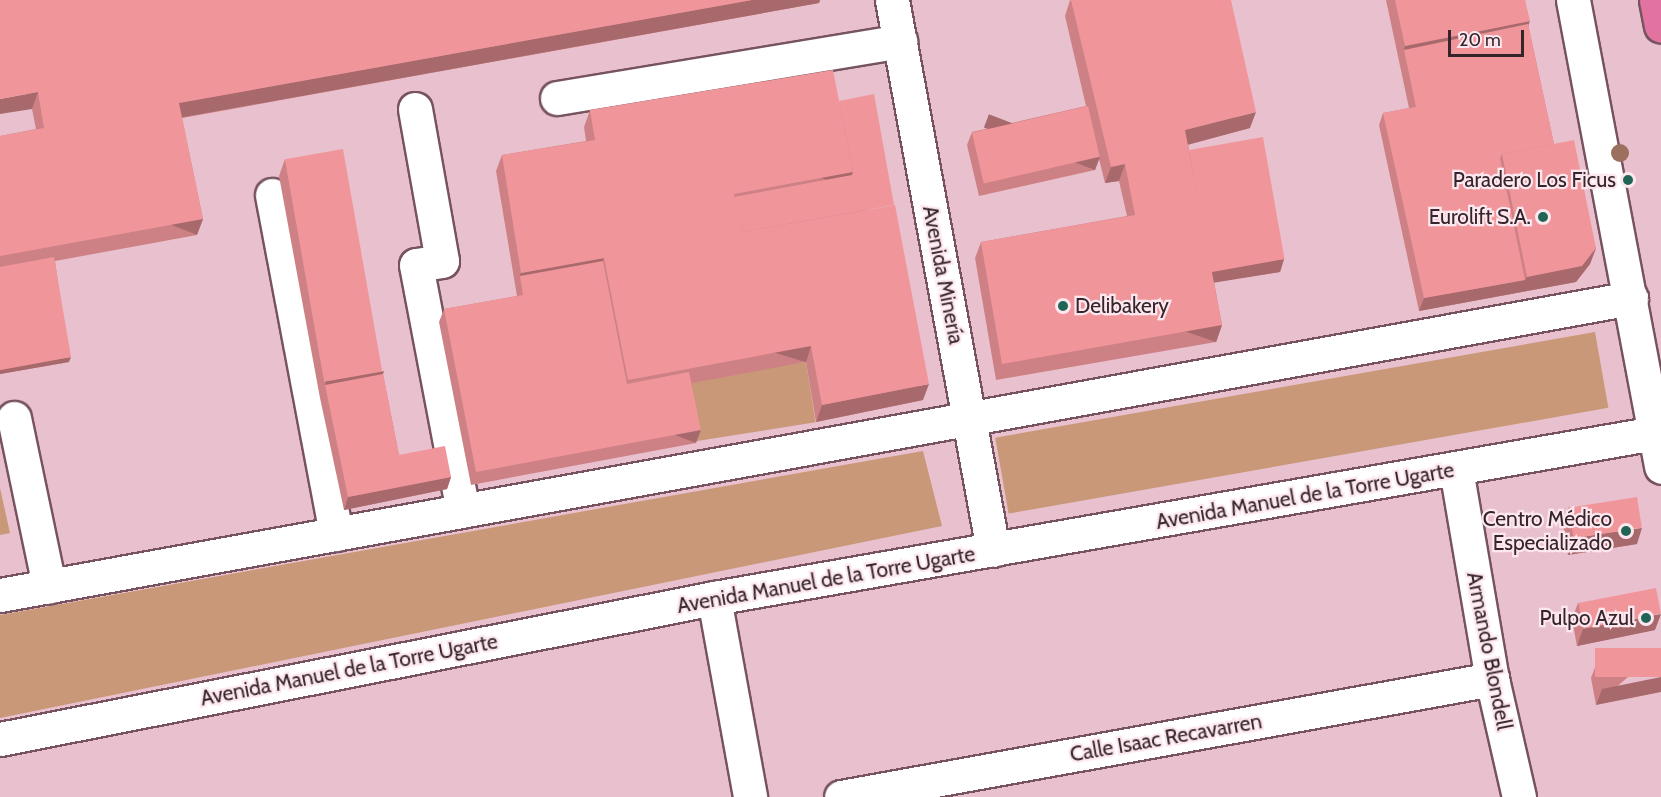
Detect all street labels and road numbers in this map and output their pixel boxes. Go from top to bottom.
street label: Avenida Minería [917,204,969,346]
street label: Avenida Manuel de la Torre Ugarte [1154,457,1456,535]
street label: Avenida Manuel de la Torre Ugarte [675,541,977,619]
street label: Armando Blondell [1461,570,1517,732]
street label: Avenida Manuel de la Torre Ugarte [198,629,500,711]
street label: Calle Isaac Recavarren [1068,709,1264,767]

